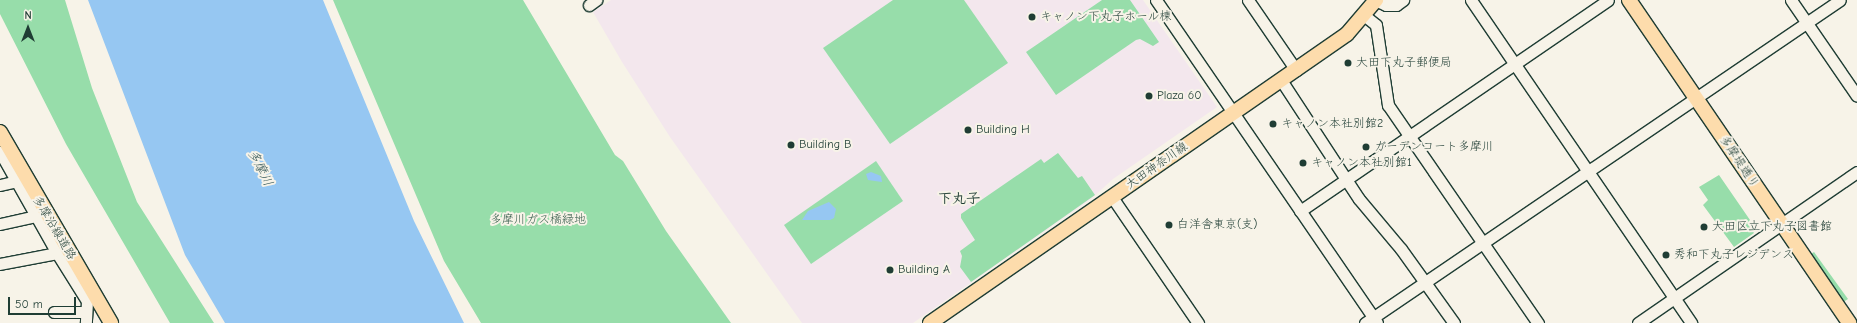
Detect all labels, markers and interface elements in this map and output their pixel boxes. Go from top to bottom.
north arrow [8,8,48,48]
text: N [24,9,32,22]
place label: キャノン下丸子ホール棟 [1040,10,1172,24]
marker: キャノン下丸子ホール棟 [1027,12,1037,22]
place label: 大田下丸子郵便局 [1356,56,1452,70]
marker: 大田下丸子郵便局 [1343,58,1353,68]
place label: Plaza 60 [1157,89,1201,103]
marker: Plaza 60 [1144,91,1154,101]
place label: キャノン本社別館2 [1281,117,1383,131]
marker: キャノン本社別館2 [1268,119,1278,129]
place label: Building H [976,123,1030,137]
marker: Building H [963,125,973,135]
street label: 多摩堤通り [1716,133,1762,191]
place label: Building B [799,138,851,152]
street label: 大田神奈川線 [1123,139,1191,193]
marker: Building B [786,140,796,150]
place label: ガーデンコート多摩川 [1374,140,1494,154]
marker: ガーデンコート多摩川 [1361,142,1371,152]
water label: 多摩川 [244,147,276,189]
place label: キャノン本社別館1 [1311,156,1412,170]
marker: キャノン本社別館1 [1298,158,1308,168]
district label: 下丸子 [938,191,980,207]
street label: 多摩沿線道路 [29,193,79,263]
park label: 多摩川ガス橋緑地 [490,213,586,227]
place label: 白洋舎東京(支) [1177,218,1257,232]
marker: 白洋舎東京(支) [1164,220,1174,230]
place label: 大田区立下丸子図書館 [1712,220,1832,234]
marker: 大田区立下丸子図書館 [1699,222,1709,232]
place label: 秀和下丸子レジデンス [1674,248,1794,262]
marker: 秀和下丸子レジデンス [1661,250,1671,260]
place label: Building A [898,263,950,277]
marker: Building A [885,265,895,275]
scale bar [10,289,78,315]
text: 50 m [15,297,43,311]

